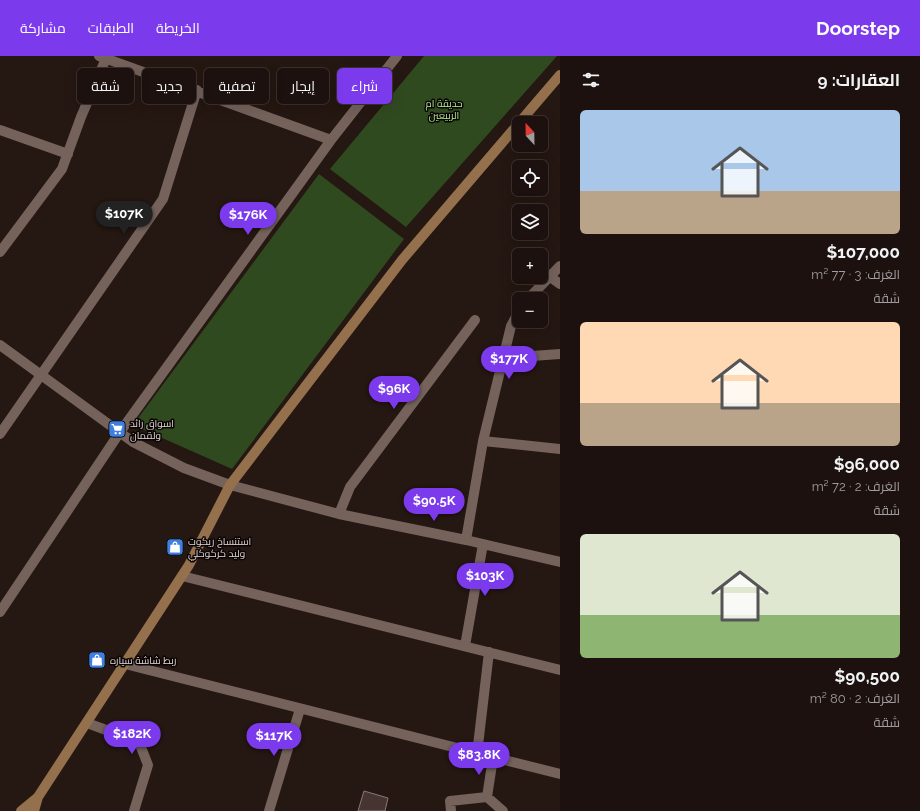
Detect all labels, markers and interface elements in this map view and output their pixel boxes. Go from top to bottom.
text: Doorstep [816,17,900,39]
text: مشاركة [20,20,66,36]
text: الطبقات [88,20,134,36]
text: الخريطة [156,20,200,36]
chip: شقة [77,68,134,104]
chip: جديد [142,68,196,104]
chip: تصفية [204,68,269,104]
chip: إيجار [277,68,329,104]
chip: شراء [337,68,392,104]
icon: filters [580,69,602,91]
text: العقارات: 9 [818,70,900,90]
park label: حديقة ام الربيعين [425,98,463,122]
north arrow [512,116,548,152]
map controls [512,116,548,328]
icon: home [704,136,776,208]
button: locate [512,160,548,196]
pin: $107K [96,201,152,235]
pin: $176K [220,202,276,236]
button: layers [512,204,548,240]
text: $107K [105,206,143,221]
text: $176K [229,207,267,222]
text: $107,000 [827,242,900,262]
button: + [512,248,548,284]
text: الغرف: 3 · 77 m² [811,267,900,282]
text: شقة [873,291,900,306]
button: − [512,292,548,328]
pin: $177K [481,346,537,380]
icon: home [704,348,776,420]
text: $177K [490,351,528,366]
pin: $96K [370,376,418,410]
text: $96K [378,381,410,396]
place label: اسواق رائد ولقمان [130,418,174,442]
supermarket icon: اسواق رائد ولقمان [107,419,127,439]
text: $96,000 [834,454,900,474]
text: الغرف: 2 · 72 m² [812,479,900,494]
pin: $90.5K [401,488,467,522]
text: $90.5K [413,493,455,508]
text: شقة [873,503,900,518]
place label: استنساخ ريكوت وليد كركوكلي [188,536,251,561]
shop icon: استنساخ ريكوت وليد كركوكلي [165,537,185,557]
icon: home [704,560,776,632]
pin: $103K [457,563,513,597]
text: $103K [466,568,504,583]
shop icon: ربط شاشة سياره [87,650,107,670]
place label: ربط شاشة سياره [110,655,176,666]
text: $90,500 [835,666,900,686]
text: الغرف: 2 · 80 m² [810,691,900,706]
text: شقة [873,715,900,730]
pin: $182K [104,721,160,755]
pin: $117K [246,723,302,757]
text: $182K [113,726,151,741]
text: $117K [255,728,293,743]
pin: $83.8K [446,742,512,776]
text: $83.8K [458,747,500,762]

